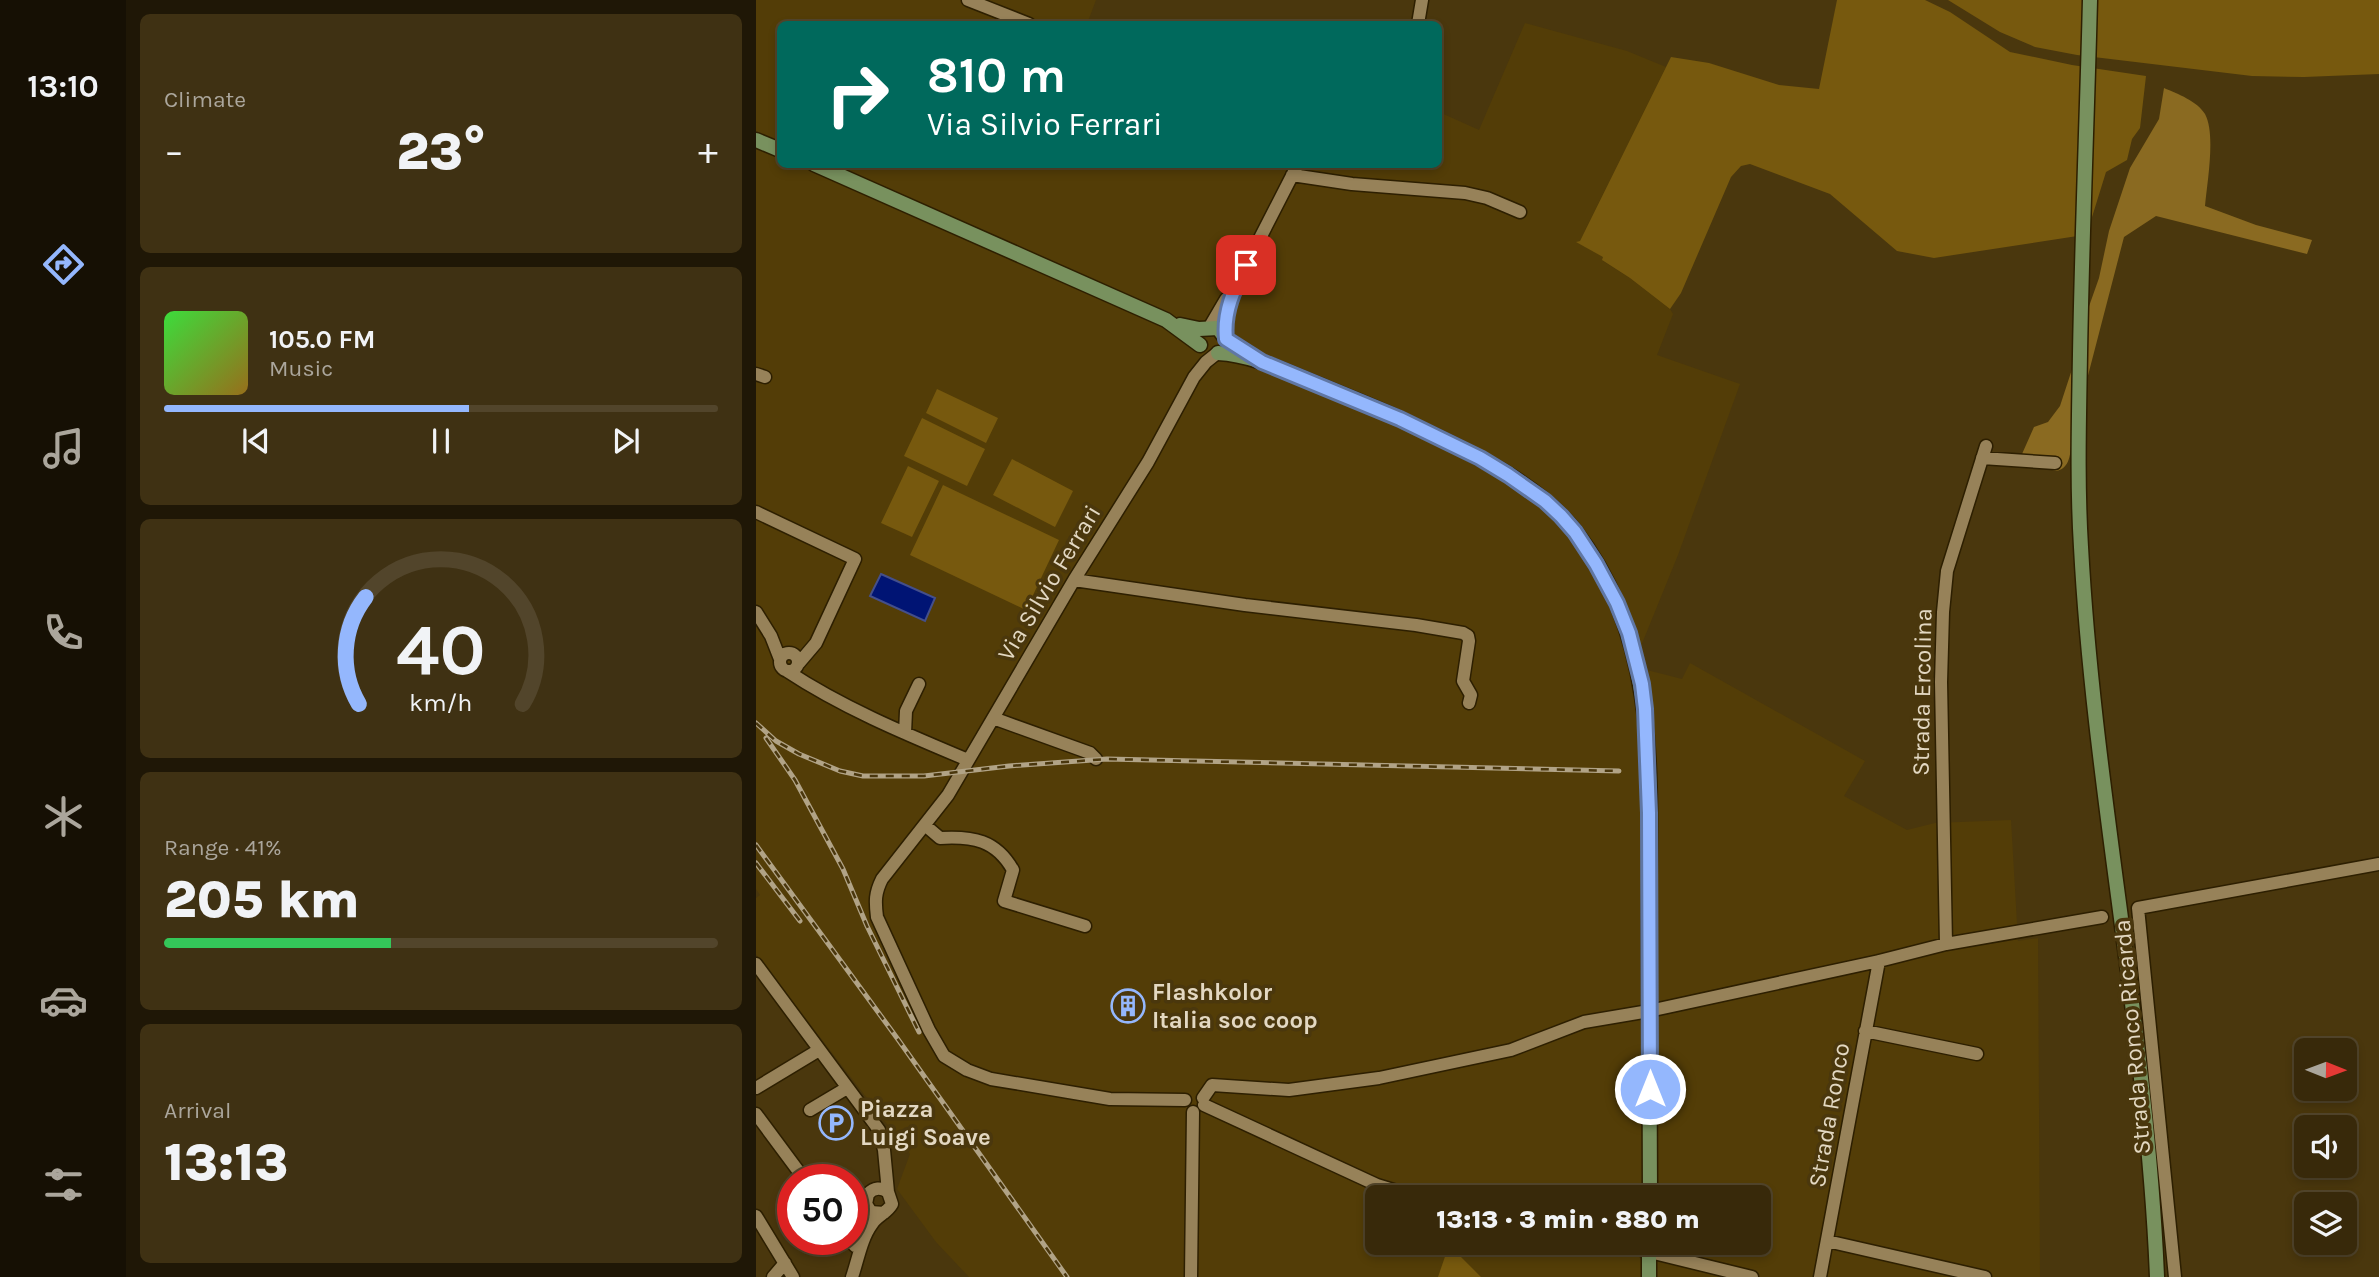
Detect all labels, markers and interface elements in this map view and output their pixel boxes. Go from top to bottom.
text: 810 m [927,47,1066,104]
icon: right [812,49,903,140]
text: 13:10 [27,68,99,105]
text: Climate [164,86,246,113]
text: Via Silvio Ferrari [927,106,1162,143]
text: 23° [396,121,486,182]
text: − [164,129,184,174]
text: + [698,129,718,174]
pin [1216,235,1276,295]
icon: directions [39,240,88,289]
icon: arrive [1227,246,1265,284]
text: 105.0 FM [269,324,375,355]
text: Music [269,355,333,382]
icon: previous [237,422,275,460]
icon: pause [422,422,460,460]
icon: next [607,422,645,460]
icon: music [39,424,88,473]
street label: Via Silvio Ferrari [992,500,1106,666]
icon: phone [39,608,88,657]
text: 40 [396,608,486,693]
street label: Strada Ercolina [1907,608,1937,776]
text: km/h [409,688,473,717]
icon: climate [39,792,88,841]
text: Range · 41% [164,834,282,861]
text: 205 km [164,869,360,930]
street label: Strada Ronco Ricarda [2108,918,2156,1156]
icon: car [39,976,88,1025]
place label: Flashkolor Italia soc coop [1152,978,1318,1034]
building icon: Flashkolor Italia soc coop [1109,987,1147,1025]
north arrow [2294,1038,2357,1101]
map controls [2294,1038,2357,1255]
street label: Strada Ronco [1803,1041,1855,1189]
position arrow [1613,1052,1687,1126]
place label: Piazza Luigi Soave [860,1095,991,1151]
text: Arrival [164,1097,231,1124]
parking icon: Piazza Luigi Soave [817,1104,855,1142]
button: sound [2294,1115,2357,1178]
text: 13:13 [164,1132,288,1193]
icon: filters [39,1160,88,1209]
speed limit sign: 50 [777,1164,868,1255]
button: layers [2294,1192,2357,1255]
text: 13:13 · 3 min · 880 m [1436,1204,1700,1235]

